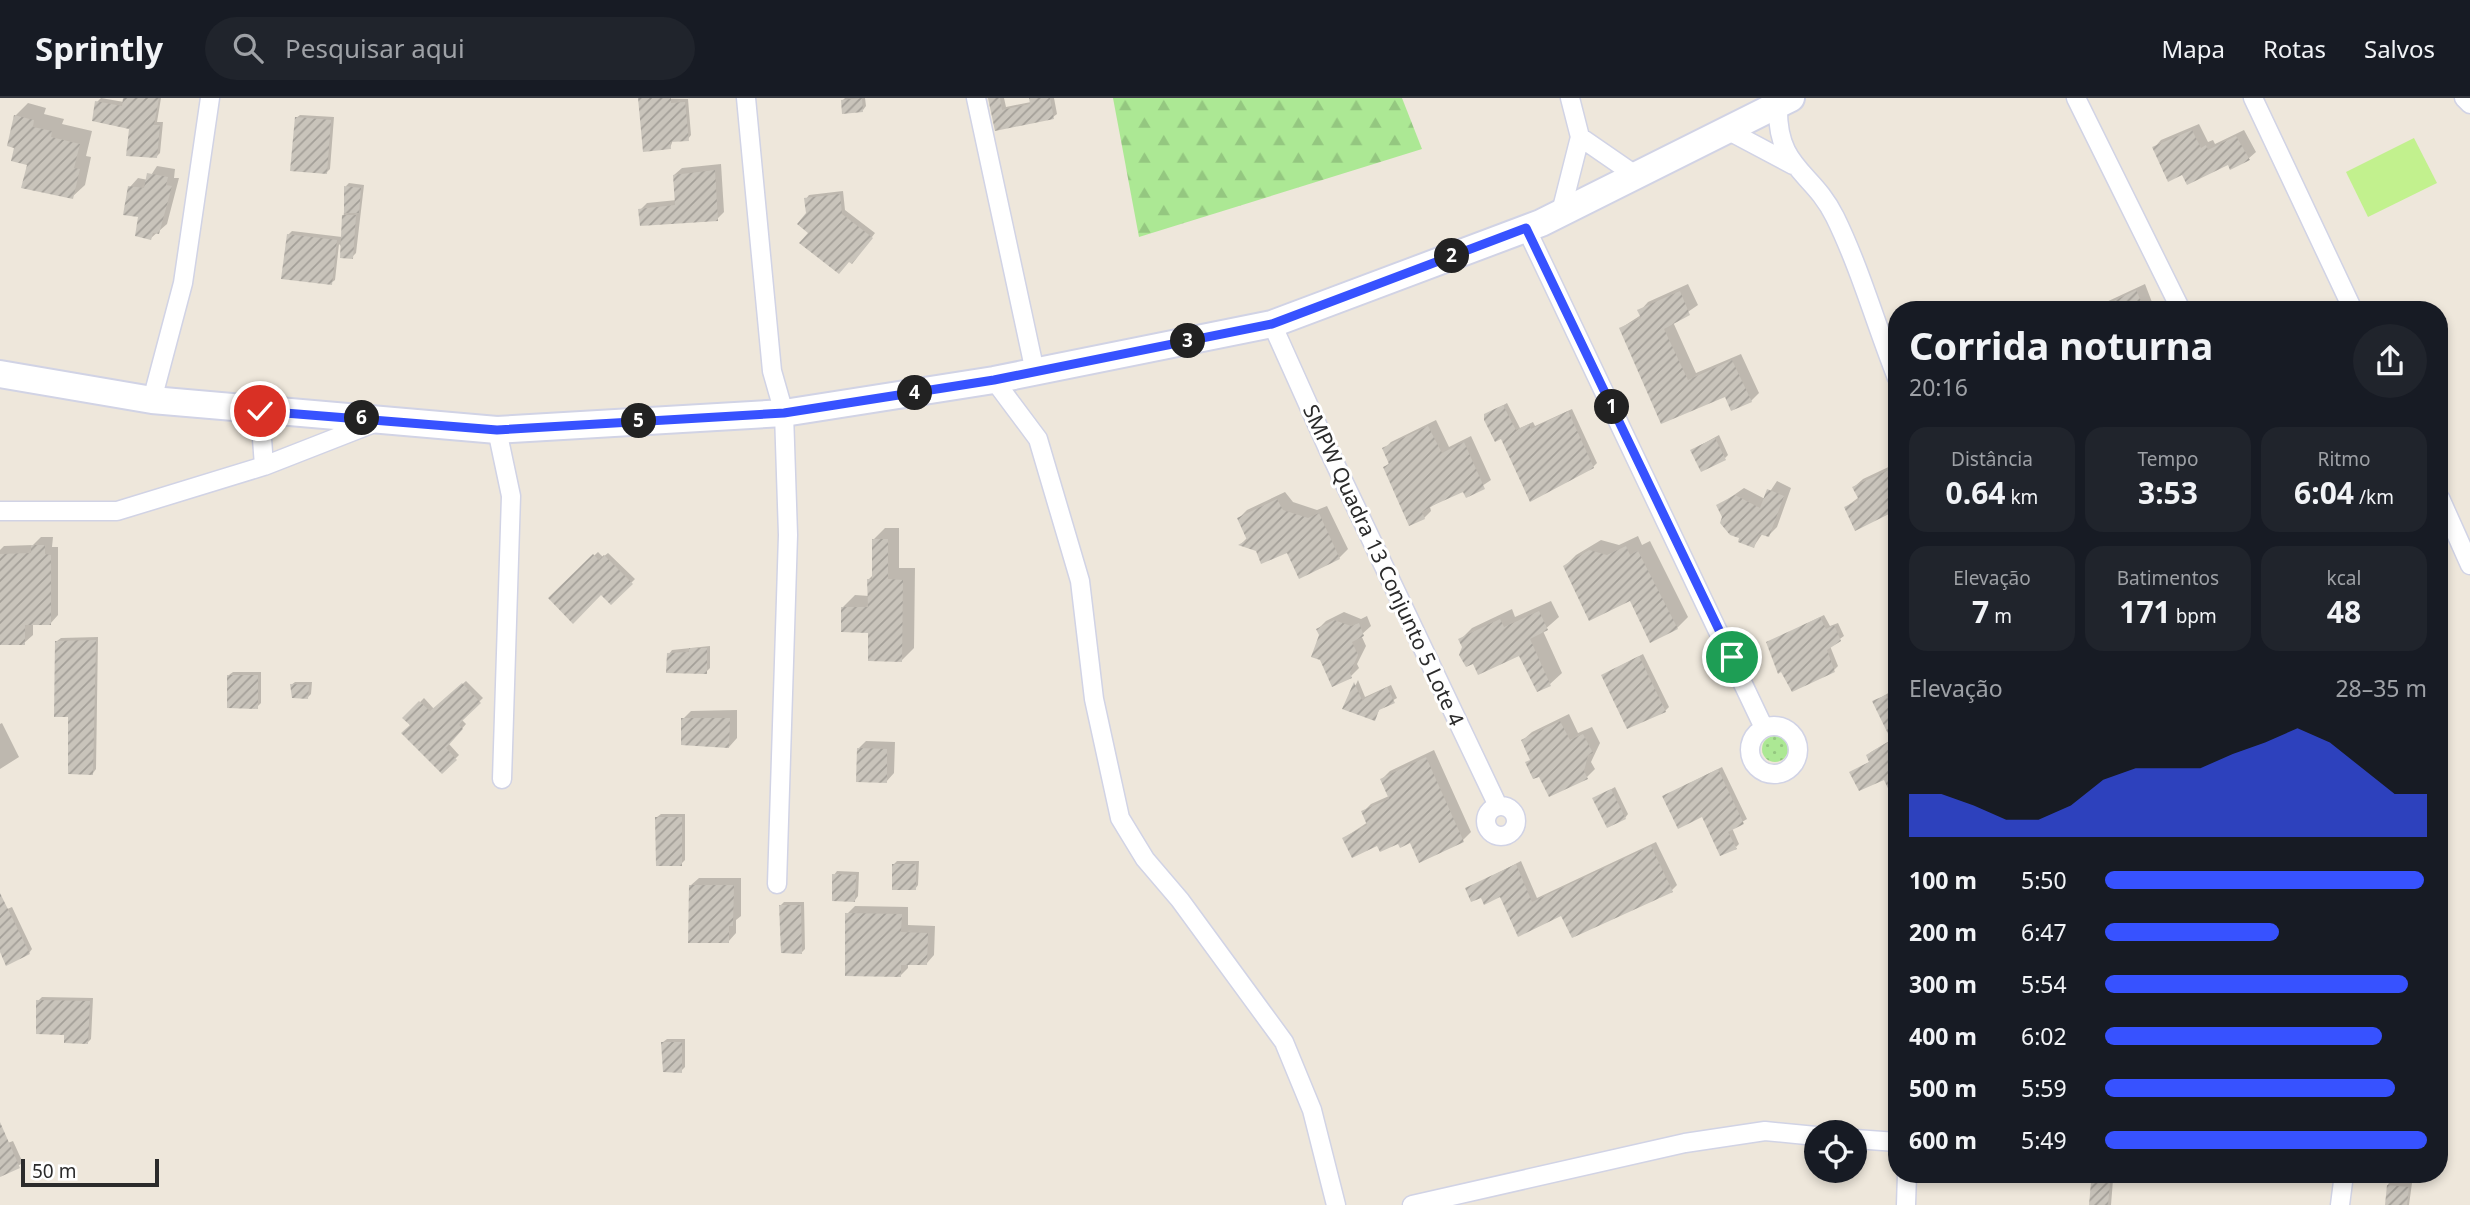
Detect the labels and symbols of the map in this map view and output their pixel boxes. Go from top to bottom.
pin: 2 [1434,238,1470,274]
pin: 3 [1170,324,1206,358]
pin: 4 [898,376,932,410]
pin [230,381,290,441]
pin: 1 [1594,390,1630,424]
pin: 6 [344,400,380,436]
street label: SMPW Quadra 13 Conjunto 5 Lote 4 [1297,400,1471,730]
pin: 5 [622,404,656,438]
pin [1702,627,1762,687]
scale bar [21,1156,159,1188]

